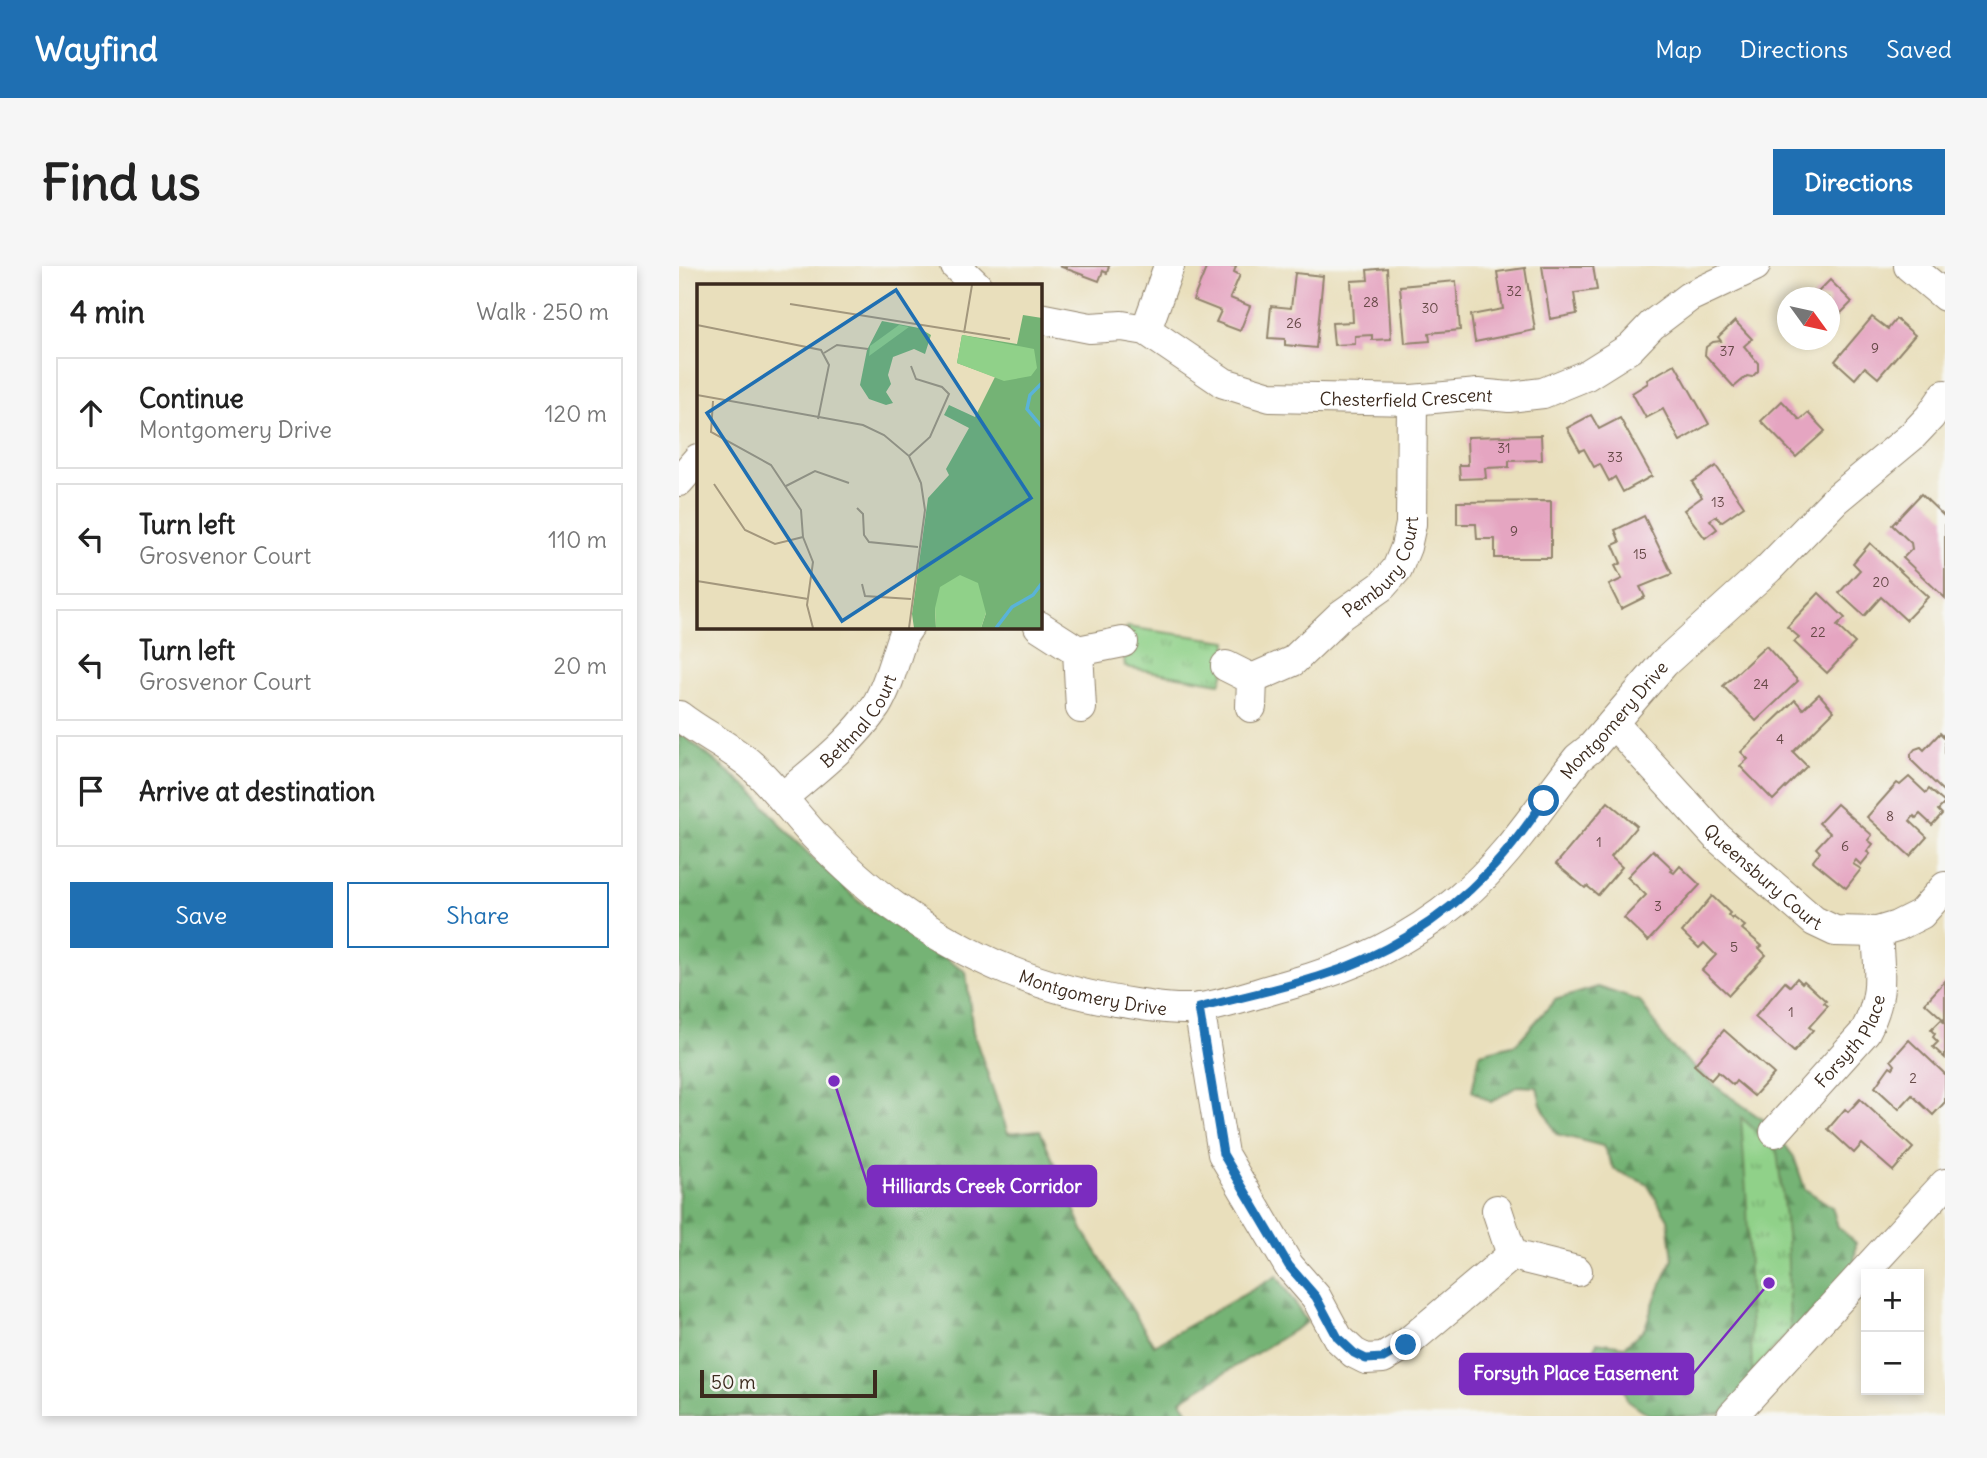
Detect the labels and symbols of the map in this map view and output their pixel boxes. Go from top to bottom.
house number: 32 [1506,282,1522,300]
inset map [697,284,1041,628]
north arrow [1777,287,1840,350]
house number: 28 [1363,293,1379,311]
house number: 30 [1421,299,1439,317]
house number: 26 [1286,314,1302,332]
house number: 9 [1871,339,1879,357]
house number: 37 [1720,342,1735,360]
street label: Chesterfield Crescent [1319,382,1494,412]
house number: 31 [1497,439,1511,457]
house number: 33 [1607,448,1623,466]
house number: 13 [1711,493,1725,511]
street label: Pembury Court [1338,516,1423,622]
house number: 9 [1510,522,1518,540]
house number: 15 [1633,545,1647,563]
house number: 20 [1873,573,1889,591]
house number: 22 [1810,623,1826,641]
street label: Montgomery Drive [1555,656,1672,783]
street label: Bethnal Court [815,671,901,772]
house number: 24 [1753,675,1769,693]
house number: 4 [1776,730,1784,748]
route start [1528,785,1559,816]
house number: 8 [1886,807,1894,825]
street label: Queensbury Court [1699,819,1826,935]
house number: 1 [1596,833,1602,851]
house number: 6 [1841,837,1849,855]
house number: 3 [1654,897,1662,915]
house number: 5 [1730,938,1738,956]
street label: Montgomery Drive [1016,964,1168,1020]
street label: Forsyth Place [1809,993,1889,1092]
house number: 1 [1788,1003,1794,1021]
house number: 2 [1909,1069,1917,1087]
callout: Hilliards Creek Corridor [868,1166,1096,1206]
text: Hilliards Creek Corridor [882,1174,1082,1198]
route end [1390,1329,1421,1360]
callout: Forsyth Place Easement [1460,1354,1693,1394]
text: Forsyth Place Easement [1474,1361,1679,1385]
scale bar [700,1367,877,1399]

